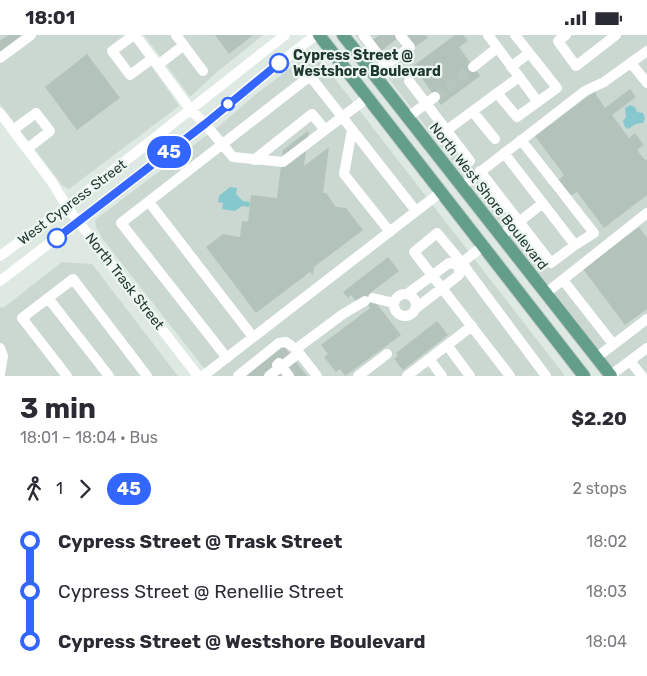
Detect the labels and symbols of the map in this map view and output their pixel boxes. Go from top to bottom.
place label: Cypress Street @ Westshore Boulevard [293,47,441,80]
marker: Cypress Street @ Westshore Boulevard [269,53,289,73]
unlabelled marker [221,97,235,111]
street label: North West Shore Boulevard [426,119,551,273]
line badge: 45 [146,136,192,168]
street label: West Cypress Street [15,156,130,249]
unlabelled marker [47,228,67,248]
street label: North Trask Street [82,230,168,334]

